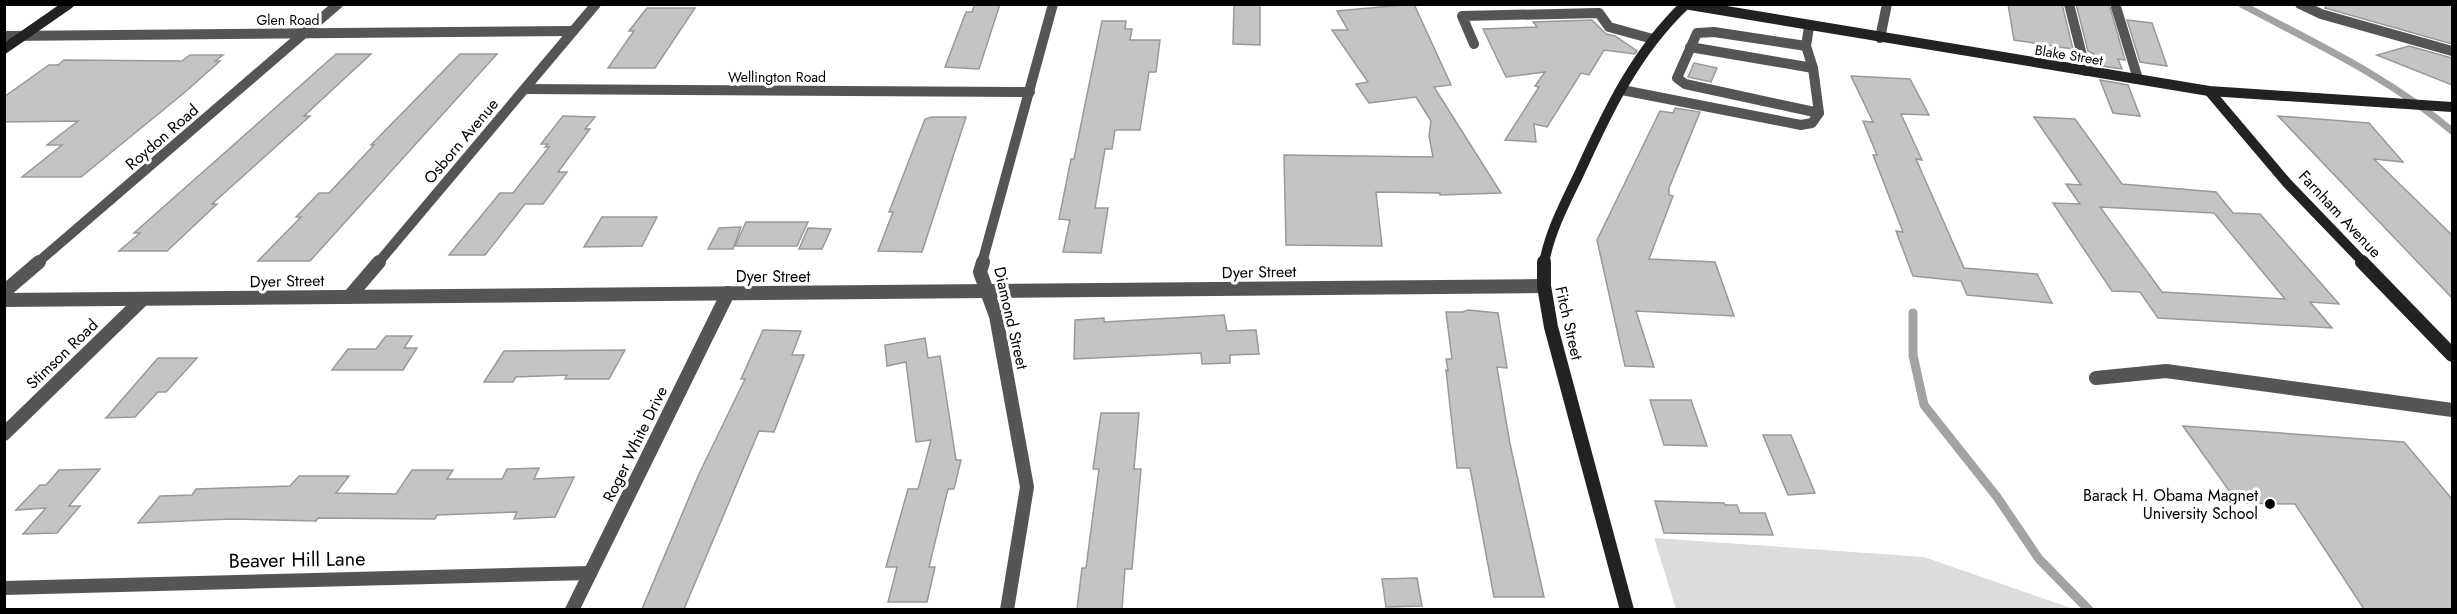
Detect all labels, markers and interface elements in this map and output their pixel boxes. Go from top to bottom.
street label: Glen Road [256,10,320,30]
street label: Blake Street [2034,40,2105,70]
street label: Wellington Road [728,67,826,87]
street label: Osborn Avenue [418,93,504,189]
street label: Roydon Road [120,99,204,175]
street label: Farnham Avenue [2293,165,2387,263]
street label: Dyer Street [1221,260,1297,284]
street label: Dyer Street [736,265,810,288]
street label: Diamond Street [988,265,1034,372]
street label: Dyer Street [249,269,325,293]
street label: Fitch Street [1549,284,1589,362]
street label: Stimson Road [21,314,103,394]
street label: Roger White Drive [597,382,673,506]
place label: Barack H. Obama Magnet University School [2083,484,2258,525]
marker: Barack H. Obama Magnet University School [2263,497,2277,511]
street label: Beaver Hill Lane [228,544,366,576]

